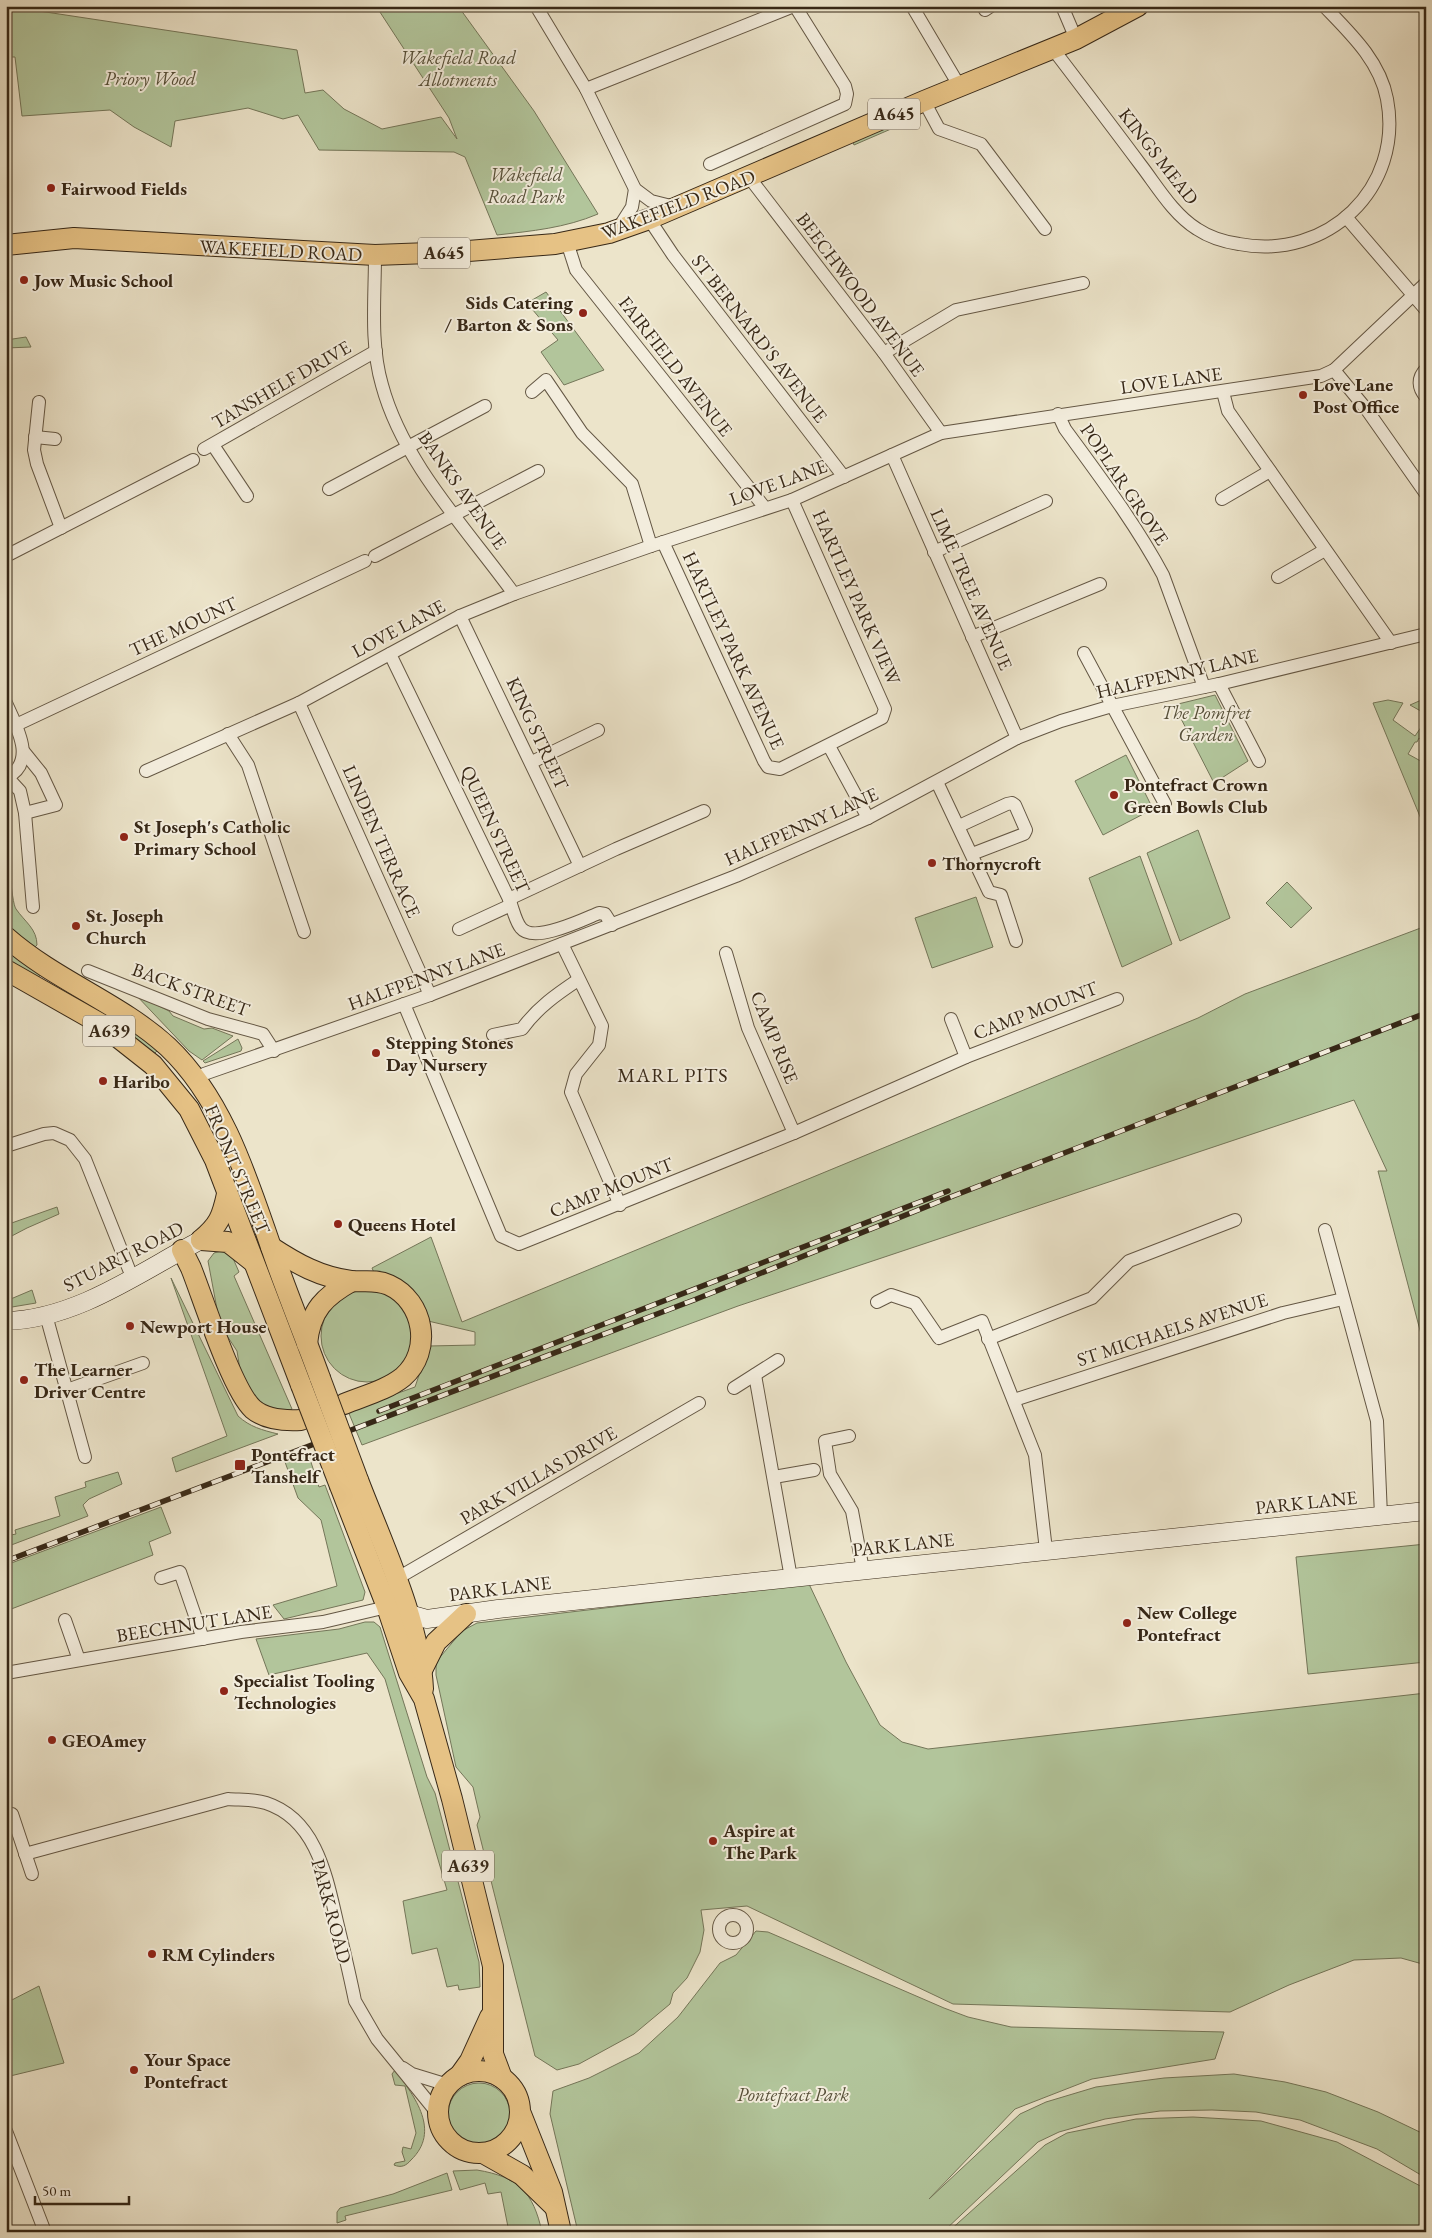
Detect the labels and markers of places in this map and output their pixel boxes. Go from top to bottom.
place label: Fairwood Fields [61,176,187,201]
marker: Fairwood Fields [45,182,57,194]
place label: Jow Music School [32,268,174,293]
marker: Jow Music School [18,274,30,286]
place label: Sids Catering / Barton & Sons [444,290,573,337]
marker: Sids Catering / Barton & Sons [577,307,589,319]
place label: Love Lane Post Office [1313,372,1399,419]
marker: Love Lane Post Office [1297,389,1309,401]
place label: Pontefract Crown Green Bowls Club [1124,772,1268,819]
marker: Pontefract Crown Green Bowls Club [1108,789,1120,801]
place label: St Joseph's Catholic Primary School [134,814,290,861]
marker: St Joseph's Catholic Primary School [118,831,130,843]
place label: Thornycroft [942,851,1041,876]
marker: Thornycroft [926,857,938,869]
place label: St. Joseph Church [86,903,164,950]
marker: St. Joseph Church [70,920,82,932]
place label: Stepping Stones Day Nursery [386,1030,513,1077]
marker: Stepping Stones Day Nursery [370,1047,382,1059]
place label: Haribo [113,1069,170,1094]
marker: Haribo [97,1075,109,1087]
place label: Queens Hotel [348,1212,456,1237]
marker: Queens Hotel [332,1218,344,1230]
place label: Newport House [140,1314,266,1339]
marker: Newport House [124,1320,136,1332]
place label: The Learner Driver Centre [34,1357,146,1404]
marker: The Learner Driver Centre [18,1374,30,1386]
place label: Pontefract Tanshelf [251,1442,335,1489]
marker: Pontefract Tanshelf [233,1458,247,1472]
place label: New College Pontefract [1137,1600,1237,1647]
marker: New College Pontefract [1121,1617,1133,1629]
place label: Specialist Tooling Technologies [234,1668,375,1715]
marker: Specialist Tooling Technologies [218,1685,230,1697]
place label: GEOAmey [62,1728,147,1753]
marker: GEOAmey [46,1734,58,1746]
place label: Aspire at The Park [722,1818,797,1865]
marker: Aspire at The Park [707,1835,719,1847]
place label: RM Cylinders [162,1942,275,1967]
marker: RM Cylinders [146,1948,158,1960]
place label: Your Space Pontefract [144,2047,231,2094]
marker: Your Space Pontefract [128,2064,140,2076]

